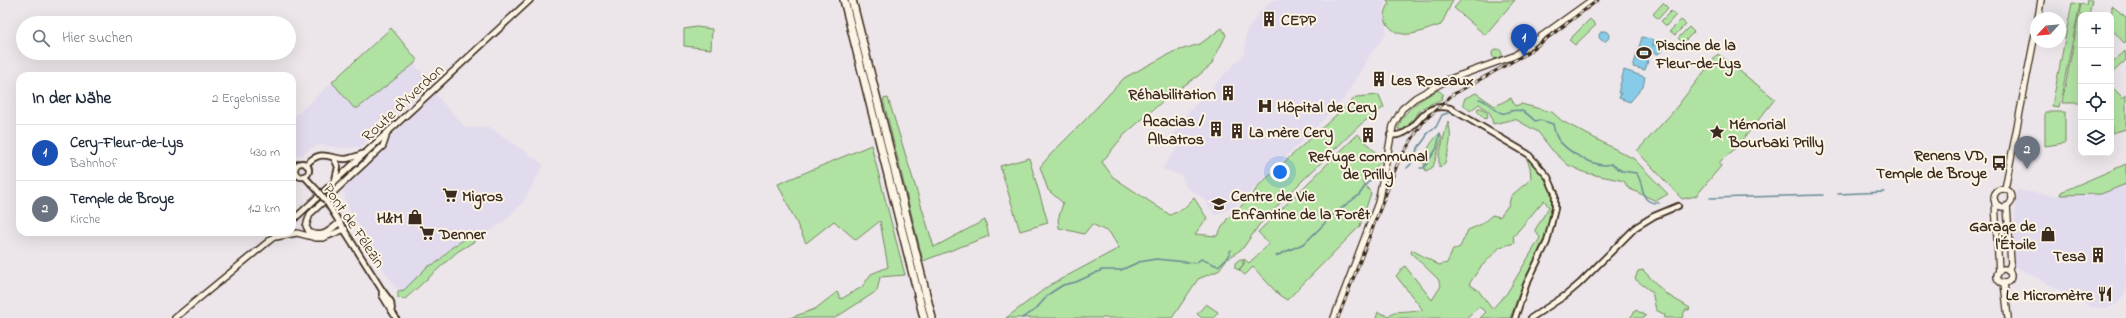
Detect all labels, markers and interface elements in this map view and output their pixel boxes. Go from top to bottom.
place label: CEPP [1281,9,1317,33]
building icon: CEPP [1260,10,1278,28]
north arrow [2030,12,2066,48]
map controls [2078,12,2114,156]
button: + [2078,12,2114,48]
search box [16,16,296,60]
pin: 1 [1511,24,1537,57]
icon: search [30,27,52,49]
text: Hier suchen [62,27,133,49]
place label: Piscine de la Fleur-de-Lys [1655,34,1741,77]
sports icon: Piscine de la Fleur-de-Lys [1635,44,1653,62]
button: − [2078,48,2114,84]
street label: Route d'Yverdon [357,59,450,148]
place label: Les Roseaux [1391,69,1474,93]
building icon: Les Roseaux [1370,70,1388,88]
place label: Réhabilitation [1127,83,1216,107]
building icon: Réhabilitation [1219,84,1237,102]
button: locate [2078,84,2114,120]
text: In der Nähe [32,86,111,111]
text: 2 Ergebnisse [212,89,280,108]
place label: Hôpital de Cery [1277,96,1377,121]
hospital icon: Hôpital de Cery [1256,97,1274,115]
place label: Acacias / Albatros [1143,110,1204,152]
place label: Mémorial Bourbaki Prilly [1728,113,1824,156]
building icon: Acacias / Albatros [1207,120,1225,138]
button: layers [2078,120,2114,156]
place label: La mère Cery [1249,121,1333,146]
building icon: La mère Cery [1228,122,1246,140]
place icon: Mémorial Bourbaki Prilly [1708,123,1726,141]
building icon: Refuge communal de Prilly [1359,126,1377,144]
text: Cery-Fleur-de-Lys [70,132,184,154]
pin: 2 [2014,136,2040,169]
text: 1 [43,143,47,162]
text: 430 m [250,143,280,162]
place label: Renens VD, Temple de Broye [1876,144,1988,187]
place label: Refuge communal de Prilly [1307,145,1428,188]
text: Bahnhof [70,154,117,173]
bus stop icon: Renens VD, Temple de Broye [1990,154,2008,172]
your location [1270,162,1290,182]
street label: Pont de Félezin [316,179,391,273]
place label: Migros [462,185,503,210]
place label: Centre de Vie Enfantine de la Forêt [1231,185,1371,227]
supermarket icon: Migros [441,186,459,204]
text: Temple de Broye [70,188,174,210]
school or university icon: Centre de Vie Enfantine de la Forêt [1210,195,1228,213]
text: 2 [42,199,48,218]
text: 1.2 km [248,199,280,218]
place label: H&M [377,207,403,231]
shop icon: H&M [406,208,424,226]
text: Kirche [70,210,100,229]
place label: Garage de l'Étoile [1969,215,2037,257]
place label: Denner [438,223,487,247]
supermarket icon: Denner [418,224,436,242]
shop icon: Garage de l'Étoile [2039,225,2057,243]
place label: Tesa [2053,245,2086,269]
building icon: Tesa [2089,246,2107,264]
place label: Le Micromètre [2006,284,2094,308]
restaurant icon: Le Micromètre [2096,285,2114,303]

